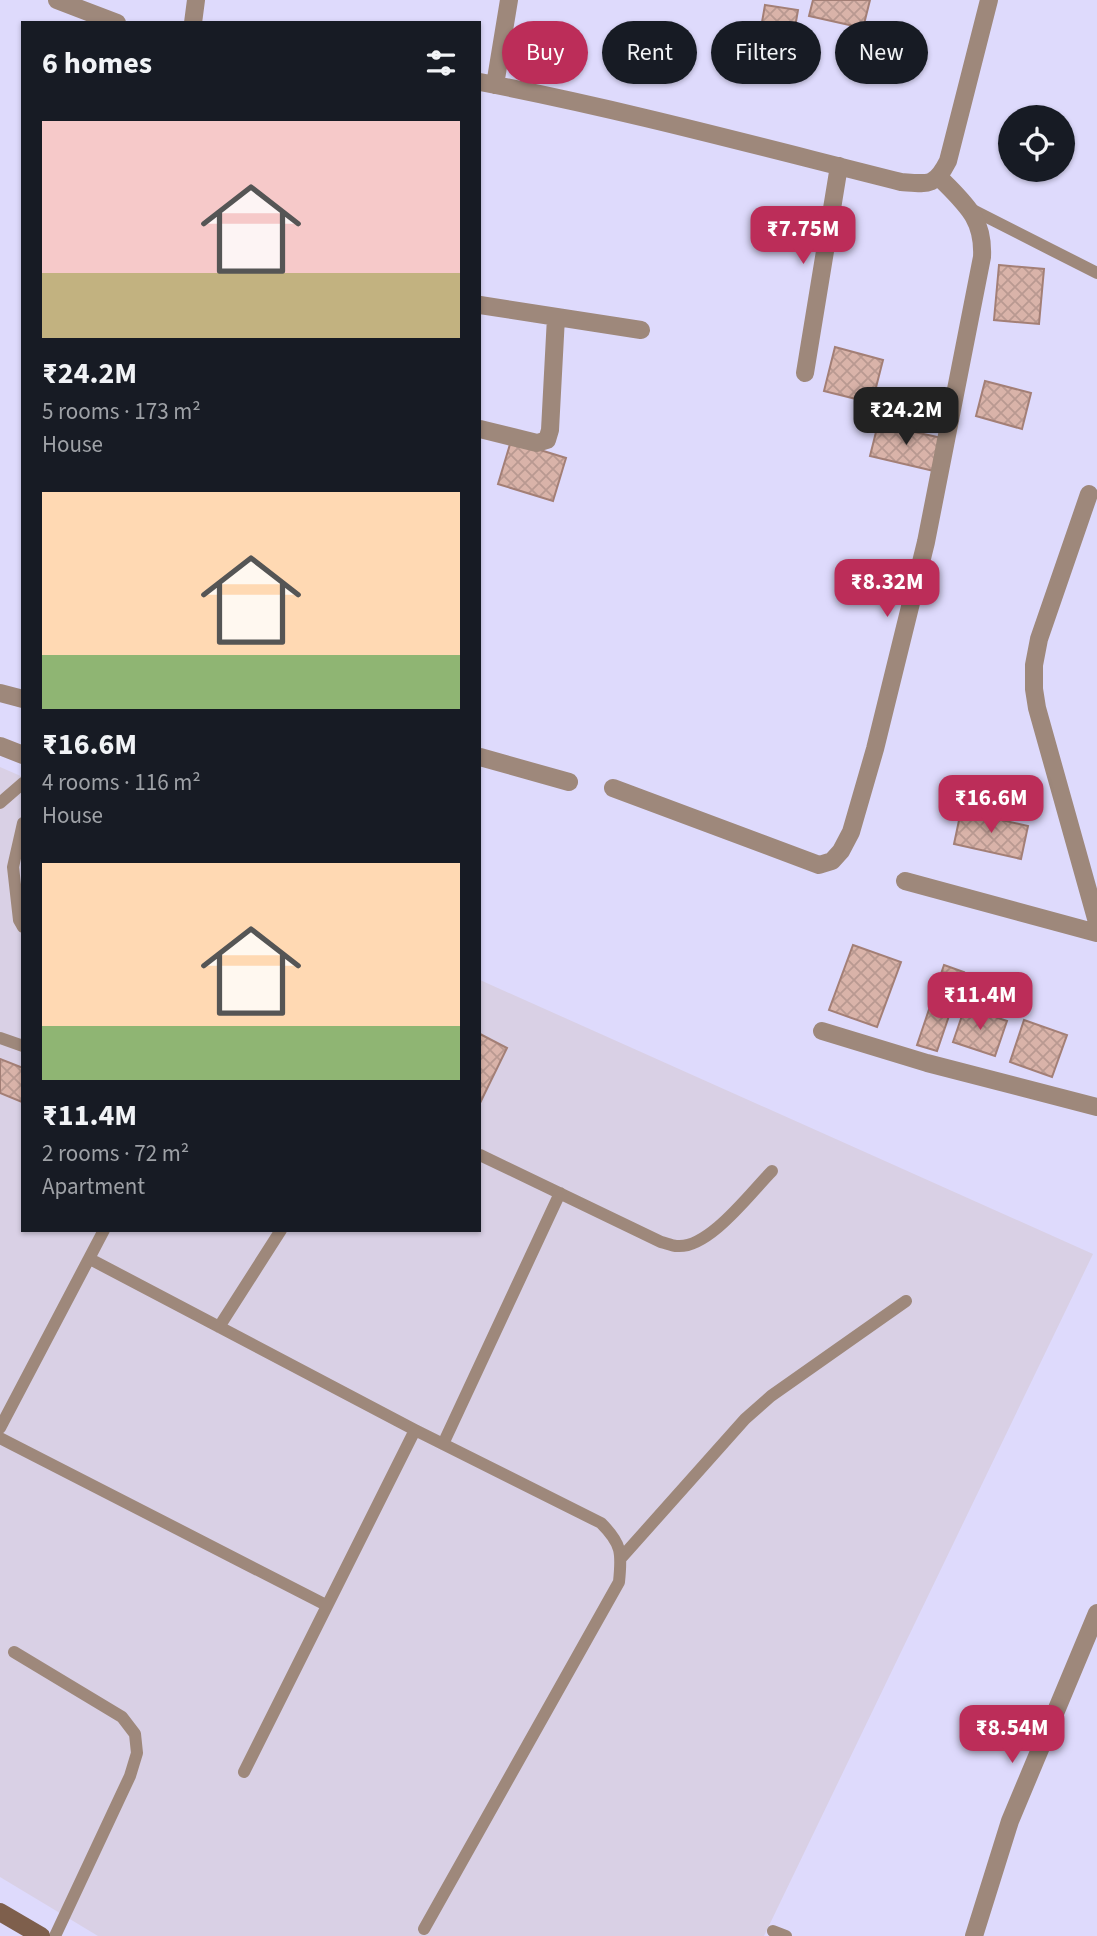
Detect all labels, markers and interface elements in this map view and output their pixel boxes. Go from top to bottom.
chip: Buy [502,21,588,84]
chip: Rent [602,21,697,84]
chip: Filters [711,21,821,84]
chip: New [835,21,928,84]
text: 6 homes [42,42,152,85]
icon: filters [422,44,460,82]
map controls [998,105,1075,182]
button: locate [998,105,1075,182]
icon: home [188,166,314,292]
pin: ₹7.75M [746,206,860,266]
text: ₹7.75M [766,212,840,245]
text: ₹24.2M [42,352,137,395]
pin: ₹24.2M [849,388,963,447]
text: ₹24.2M [869,393,943,426]
text: 5 rooms · 173 m² [42,395,201,428]
text: House [42,428,103,461]
icon: home [188,537,314,663]
pin: ₹8.32M [830,560,944,619]
text: ₹8.32M [850,565,924,598]
text: ₹16.6M [42,723,137,766]
text: 4 rooms · 116 m² [42,766,201,799]
pin: ₹16.6M [934,776,1048,835]
text: ₹16.6M [954,781,1028,814]
text: House [42,799,103,832]
icon: home [188,908,314,1034]
pin: ₹11.4M [923,972,1037,1032]
text: ₹11.4M [943,978,1017,1011]
text: ₹11.4M [42,1094,137,1137]
text: 2 rooms · 72 m² [42,1137,189,1170]
text: Apartment [42,1170,145,1203]
pin: ₹8.54M [955,1706,1069,1765]
text: ₹8.54M [975,1711,1049,1744]

